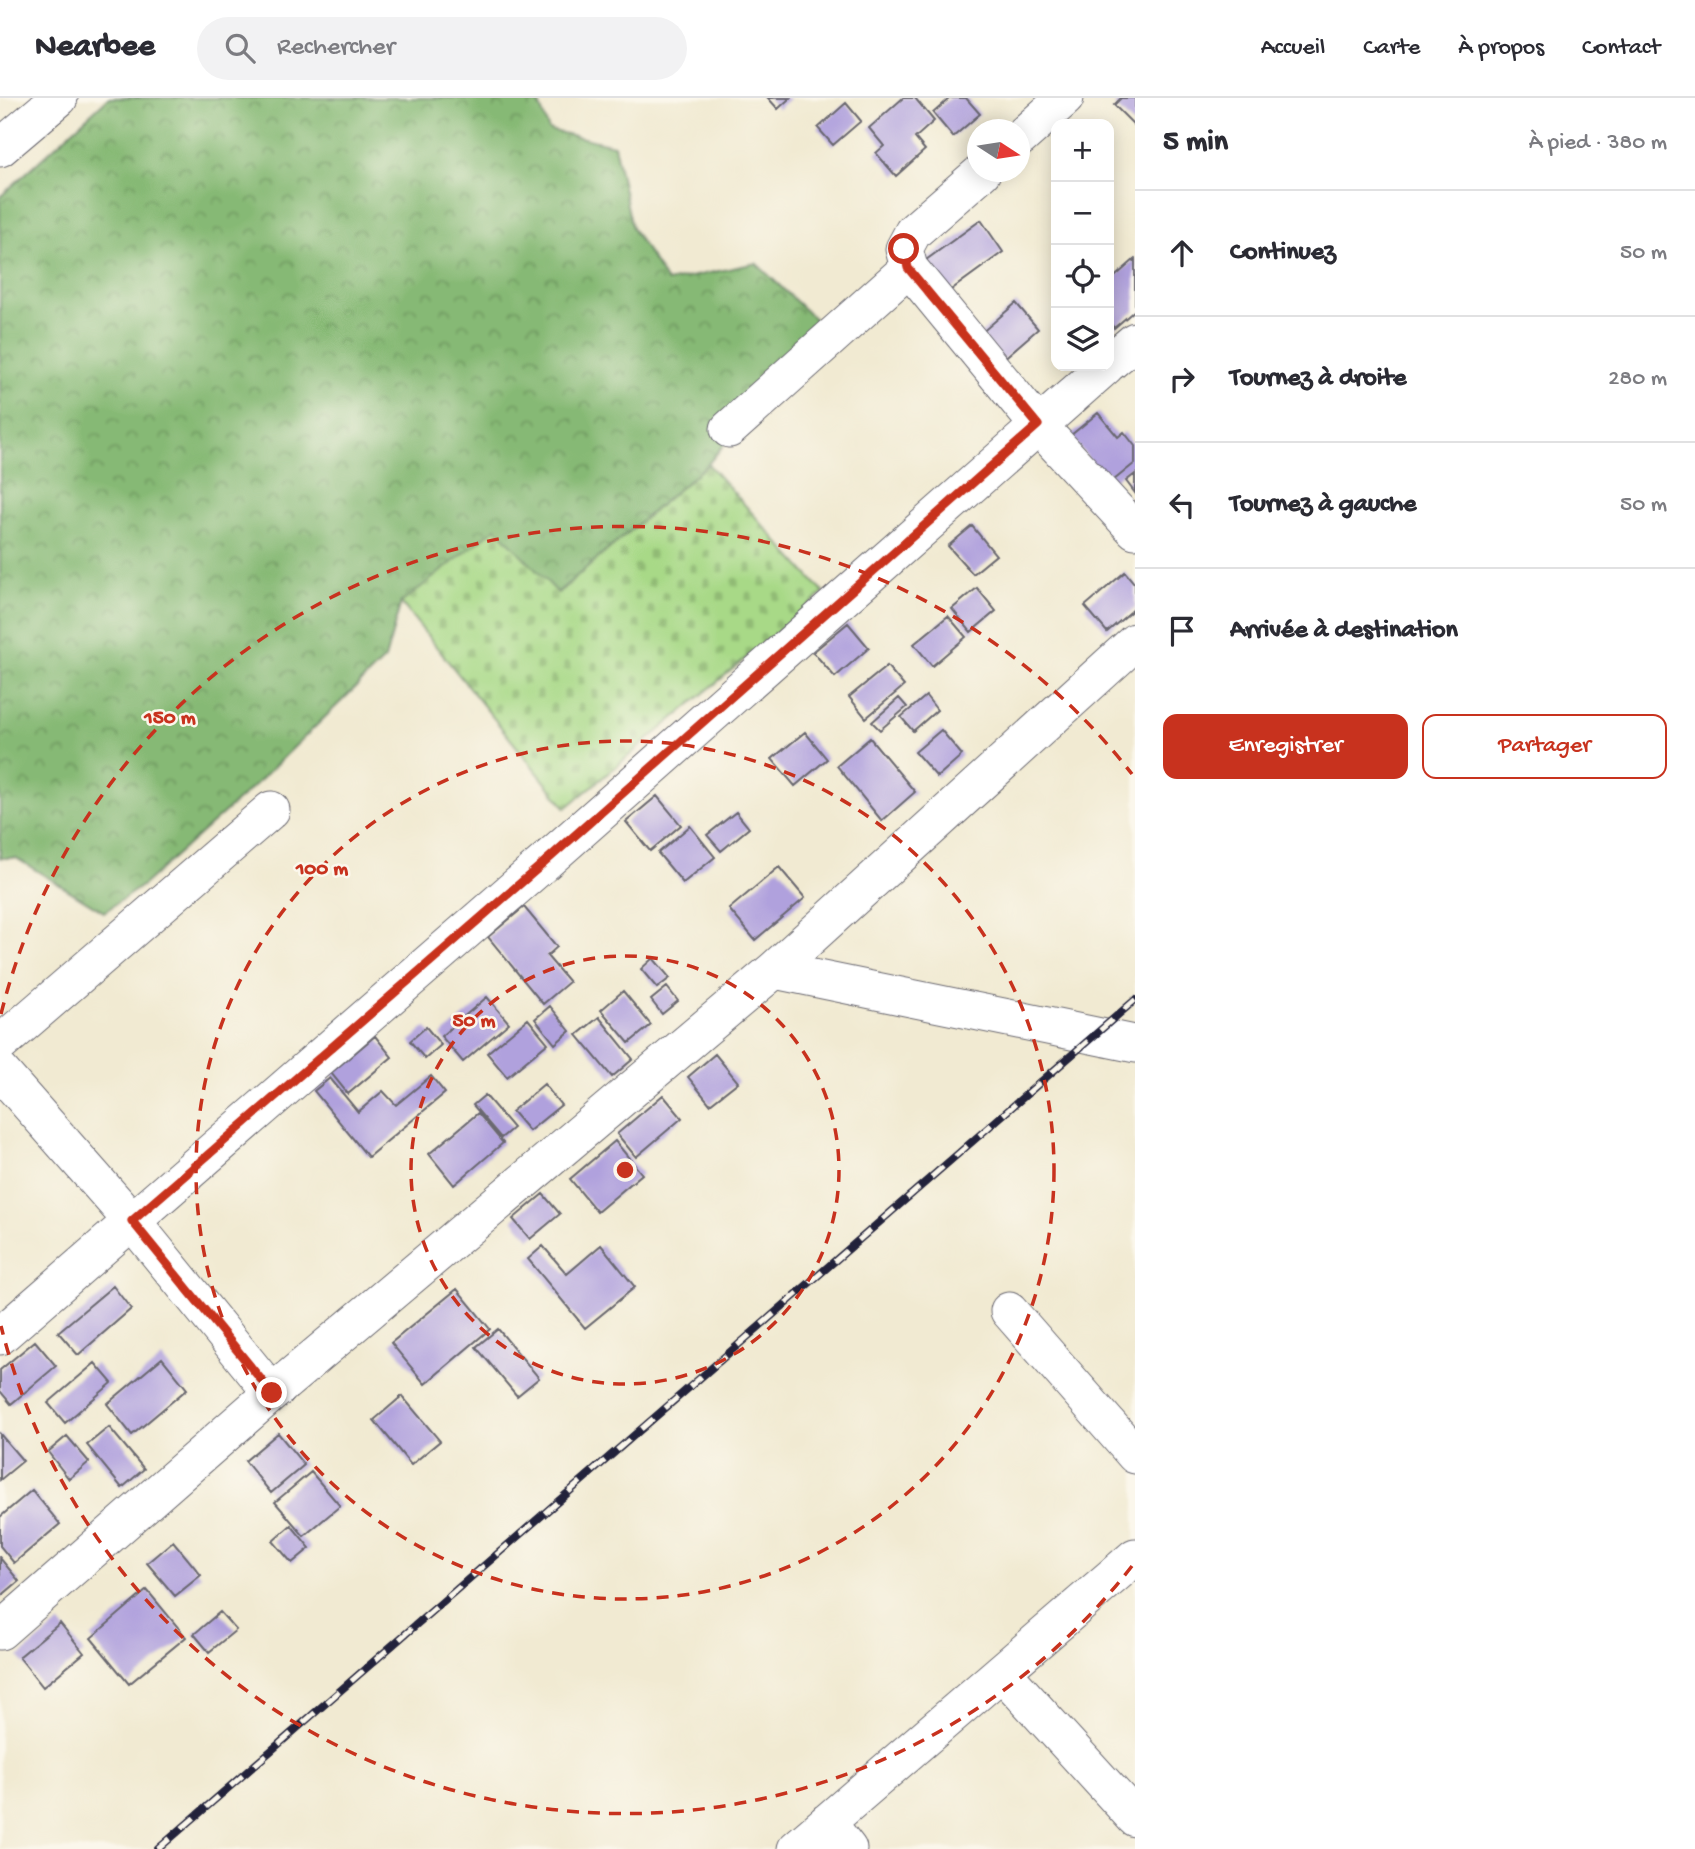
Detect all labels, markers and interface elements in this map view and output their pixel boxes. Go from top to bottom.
search box [197,17,687,80]
text: Nearbee [35,29,155,67]
icon: search [221,29,259,67]
text: Rechercher [277,33,395,64]
text: Accueil [1261,34,1325,63]
text: Carte [1363,34,1420,63]
text: À propos [1458,34,1544,63]
text: Contact [1582,34,1660,63]
north arrow [967,119,1030,182]
map controls [1051,119,1114,371]
button: + [1051,119,1114,182]
text: 5 min [1163,126,1228,161]
text: À pied · 380 m [1529,130,1667,157]
button: − [1051,182,1114,245]
route start [888,233,919,264]
icon: ahead [1163,234,1201,272]
text: Continuez [1230,238,1336,269]
text: 50 m [1620,240,1667,267]
button: locate [1051,245,1114,308]
button: layers [1051,308,1114,371]
icon: right [1163,360,1201,398]
text: Tournez à droite [1230,364,1407,395]
text: 280 m [1608,366,1667,393]
icon: left [1163,486,1201,524]
text: Tournez à gauche [1230,490,1417,521]
text: 50 m [1620,492,1667,519]
icon: arrive [1163,612,1201,650]
text: Arrivée à destination [1230,616,1458,647]
text: 150 m [143,707,196,732]
button: Enregistrer [1163,714,1408,779]
button: Partager [1422,714,1667,779]
text: 100 m [295,858,348,883]
text: 50 m [453,1010,496,1035]
centre of rings [613,1158,637,1182]
route end [256,1377,287,1408]

